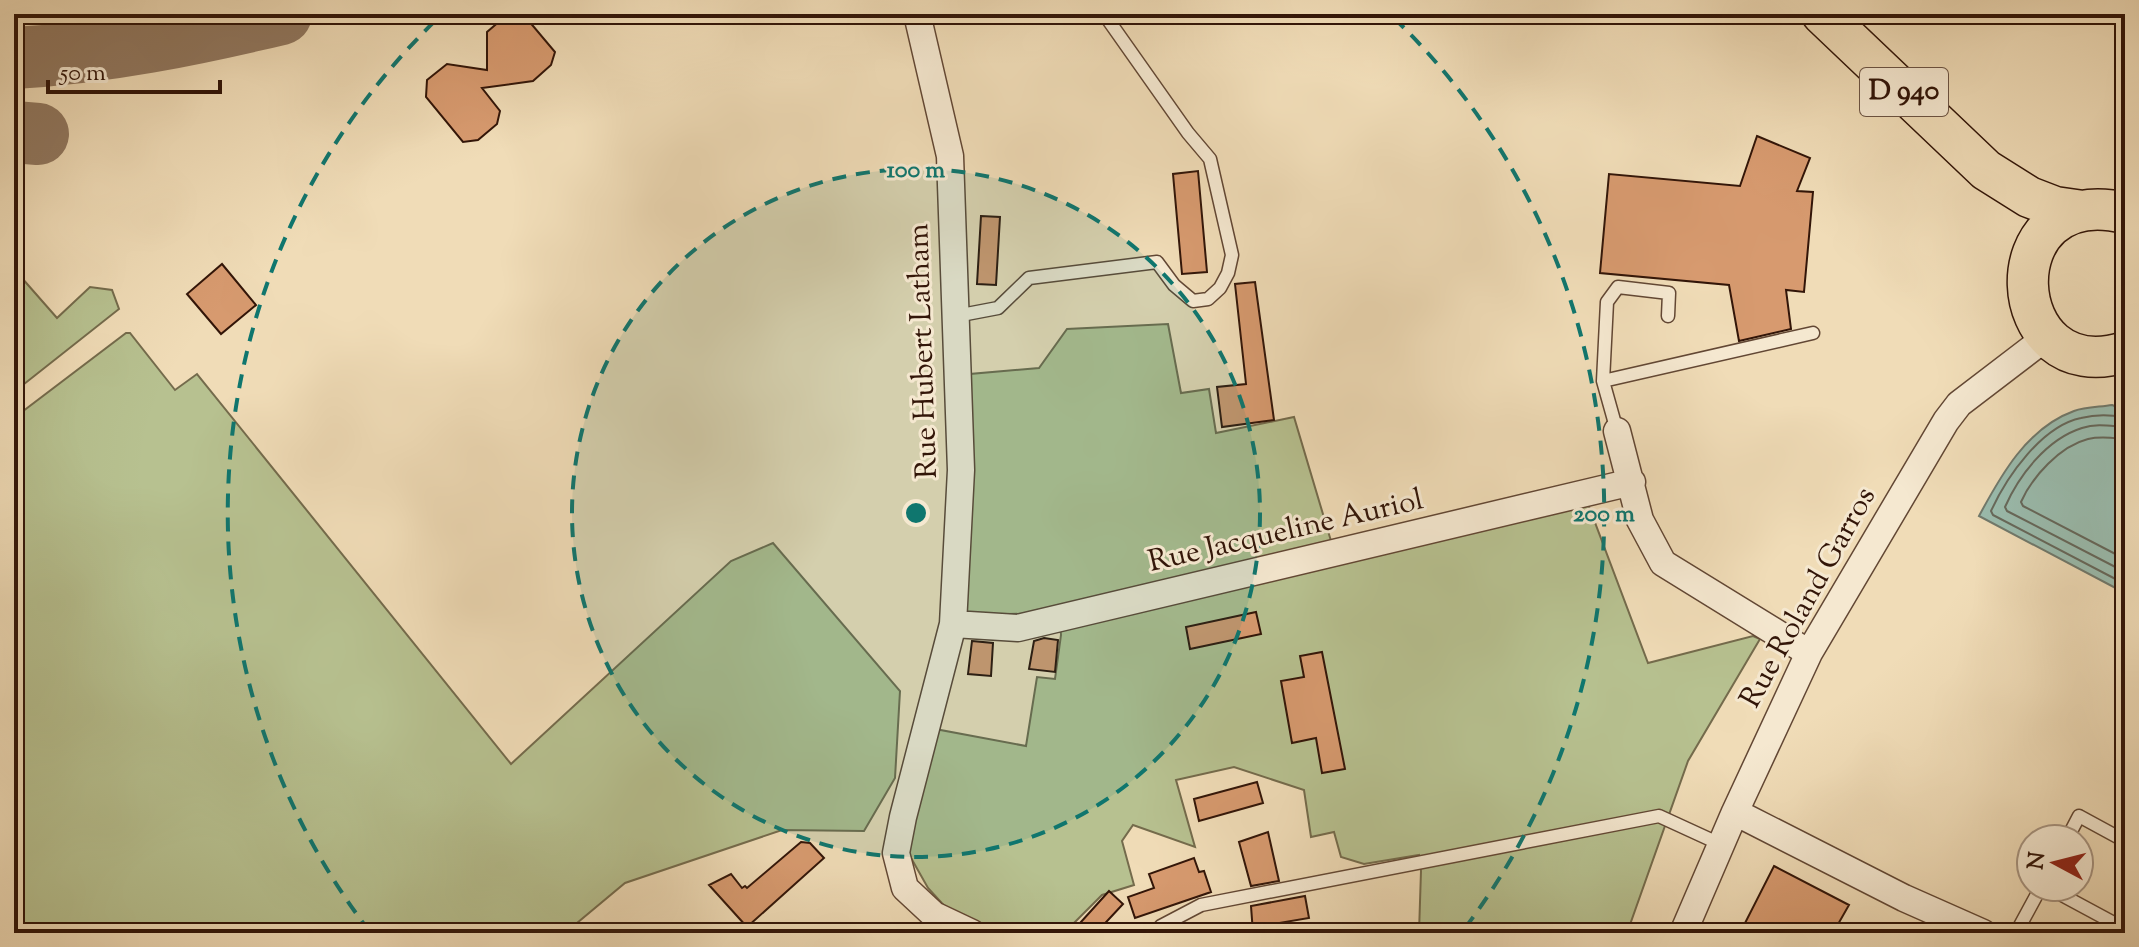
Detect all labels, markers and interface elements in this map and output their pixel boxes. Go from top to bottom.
scale bar [48,44,220,94]
text: 50 m [58,57,106,91]
road number: D 940 [1860,68,1948,116]
text: 100 m [887,154,945,188]
street label: Rue Hubert Latham [898,222,950,479]
street label: Rue Jacqueline Auriol [1144,479,1428,585]
street label: Rue Roland Garros [1730,480,1888,716]
text: 200 m [1573,498,1635,532]
centre of rings [902,499,930,527]
north arrow [2015,823,2095,903]
text: N [2021,850,2055,872]

